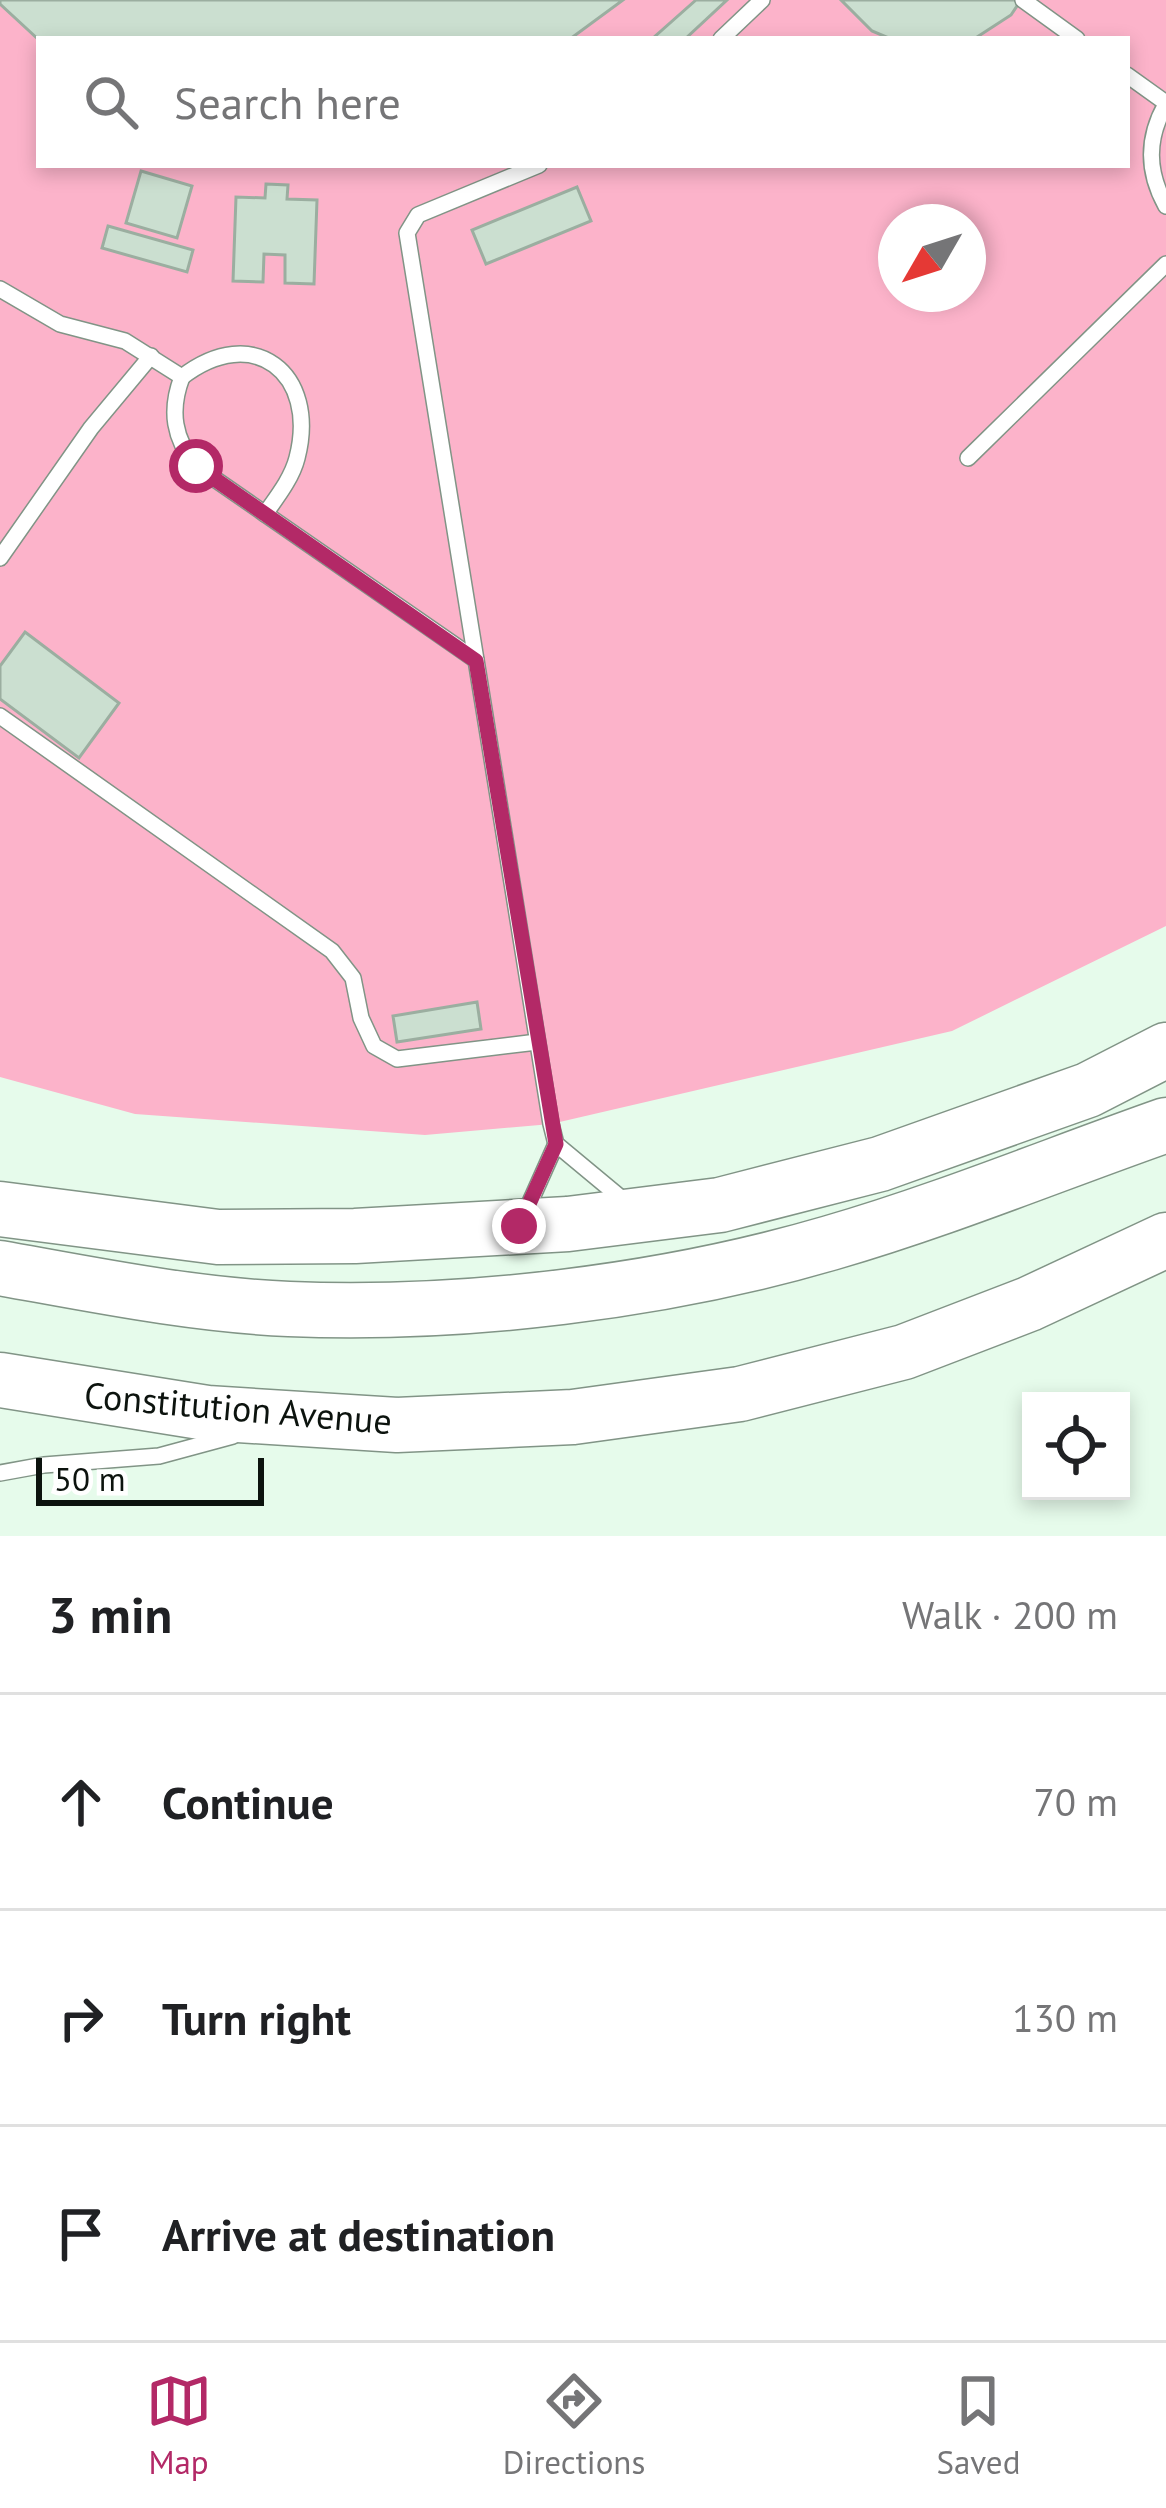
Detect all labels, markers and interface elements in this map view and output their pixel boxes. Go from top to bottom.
search box [36,36,1130,168]
icon: search [78,69,144,135]
text: Search here [174,73,401,131]
north arrow [878,204,986,312]
route start [169,439,223,493]
route end [492,1199,546,1253]
street label: Constitution Avenue [82,1371,394,1444]
map controls [1022,1392,1130,1500]
button: locate [1022,1392,1130,1500]
scale bar [36,1452,264,1505]
text: 50 m [54,1457,126,1500]
text: 3 min [48,1581,172,1647]
text: Walk · 200 m [902,1589,1118,1640]
icon: ahead [48,1769,114,1835]
text: Continue [162,1773,334,1831]
text: 70 m [1033,1776,1118,1827]
icon: right [48,1985,114,2051]
text: Turn right [162,1989,351,2047]
text: 130 m [1012,1992,1118,2043]
icon: arrive [48,2201,114,2267]
text: Arrive at destination [162,2205,555,2263]
tab: Map [146,2368,212,2483]
tab: Directions [503,2368,645,2483]
tab: Saved [936,2368,1020,2483]

